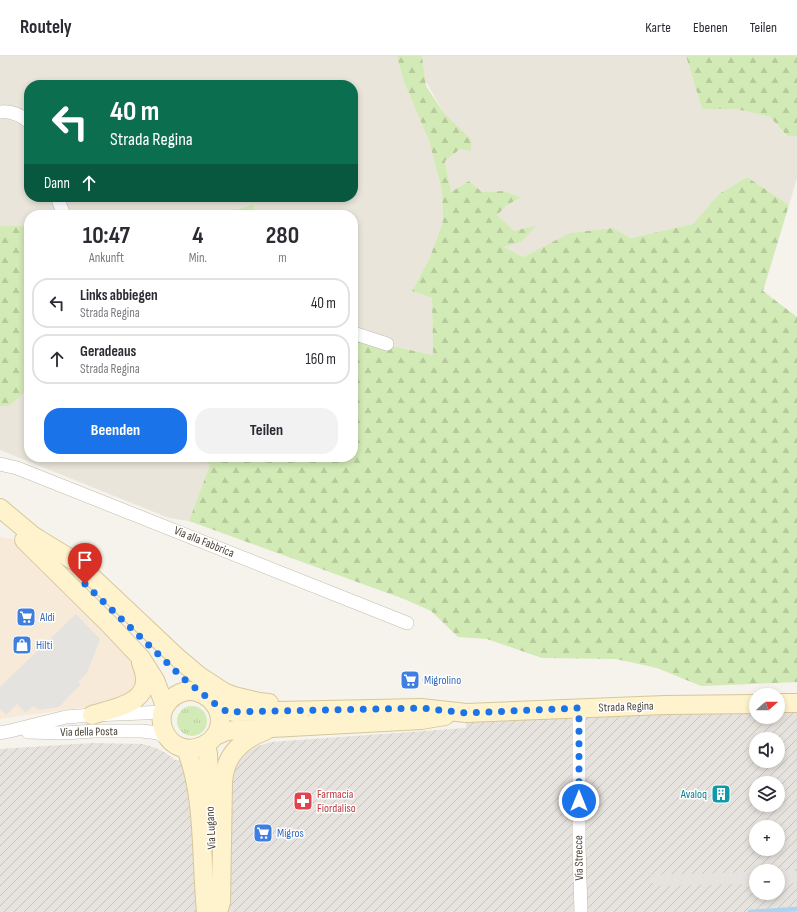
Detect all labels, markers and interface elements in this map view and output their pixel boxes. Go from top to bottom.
text: Routely [20,16,72,39]
text: Karte [645,19,671,36]
text: Ebenen [693,19,728,36]
text: Teilen [750,19,777,36]
text: 40 m [110,95,159,128]
icon: left [44,96,96,148]
text: Strada Regina [110,129,193,150]
icon: ahead [78,172,100,194]
text: Dann [44,174,70,193]
text: 10:47 [83,221,130,250]
text: 4 [192,221,204,250]
text: 280 [266,221,299,250]
text: Ankunft [89,250,124,266]
text: Min. [189,250,207,266]
text: m [278,250,287,266]
text: Links abbiegen [80,286,158,305]
icon: left [46,292,68,314]
text: 40 m [311,294,336,313]
text: Strada Regina [80,305,140,321]
text: Geradeaus [80,342,136,361]
icon: ahead [46,348,68,370]
text: 160 m [305,350,336,369]
text: Strada Regina [80,361,140,377]
button: Beenden [44,408,187,454]
button: Teilen [195,408,338,454]
street label: Via alla Fabbrica [172,523,237,561]
pin [68,543,102,584]
icon: arrive [74,549,96,571]
supermarket icon: Aldi [15,606,37,628]
place label: Aldi [39,610,55,625]
shop icon: Hilti [11,634,33,656]
place label: Hilti [36,638,52,653]
supermarket icon: Migrolino [399,669,421,691]
place label: Migrolino [424,673,461,688]
north arrow [749,688,785,724]
map controls [749,688,785,900]
street label: Strada Regina [598,699,654,715]
street label: Via della Posta [60,724,118,740]
button: sound [749,732,785,768]
button: layers [749,776,785,812]
position arrow [558,780,600,822]
building icon: Avaloq [710,783,732,805]
place label: Farmacia Fiordaliso [317,787,356,816]
place label: Avaloq [680,787,707,802]
pharmacy icon: Farmacia Fiordaliso [292,790,314,812]
street label: Via Lugano [202,806,220,850]
button: + [749,820,785,856]
supermarket icon: Migros [252,822,274,844]
place label: Migros [277,826,304,841]
street label: Via Strecce [571,835,587,881]
button: − [749,864,785,900]

